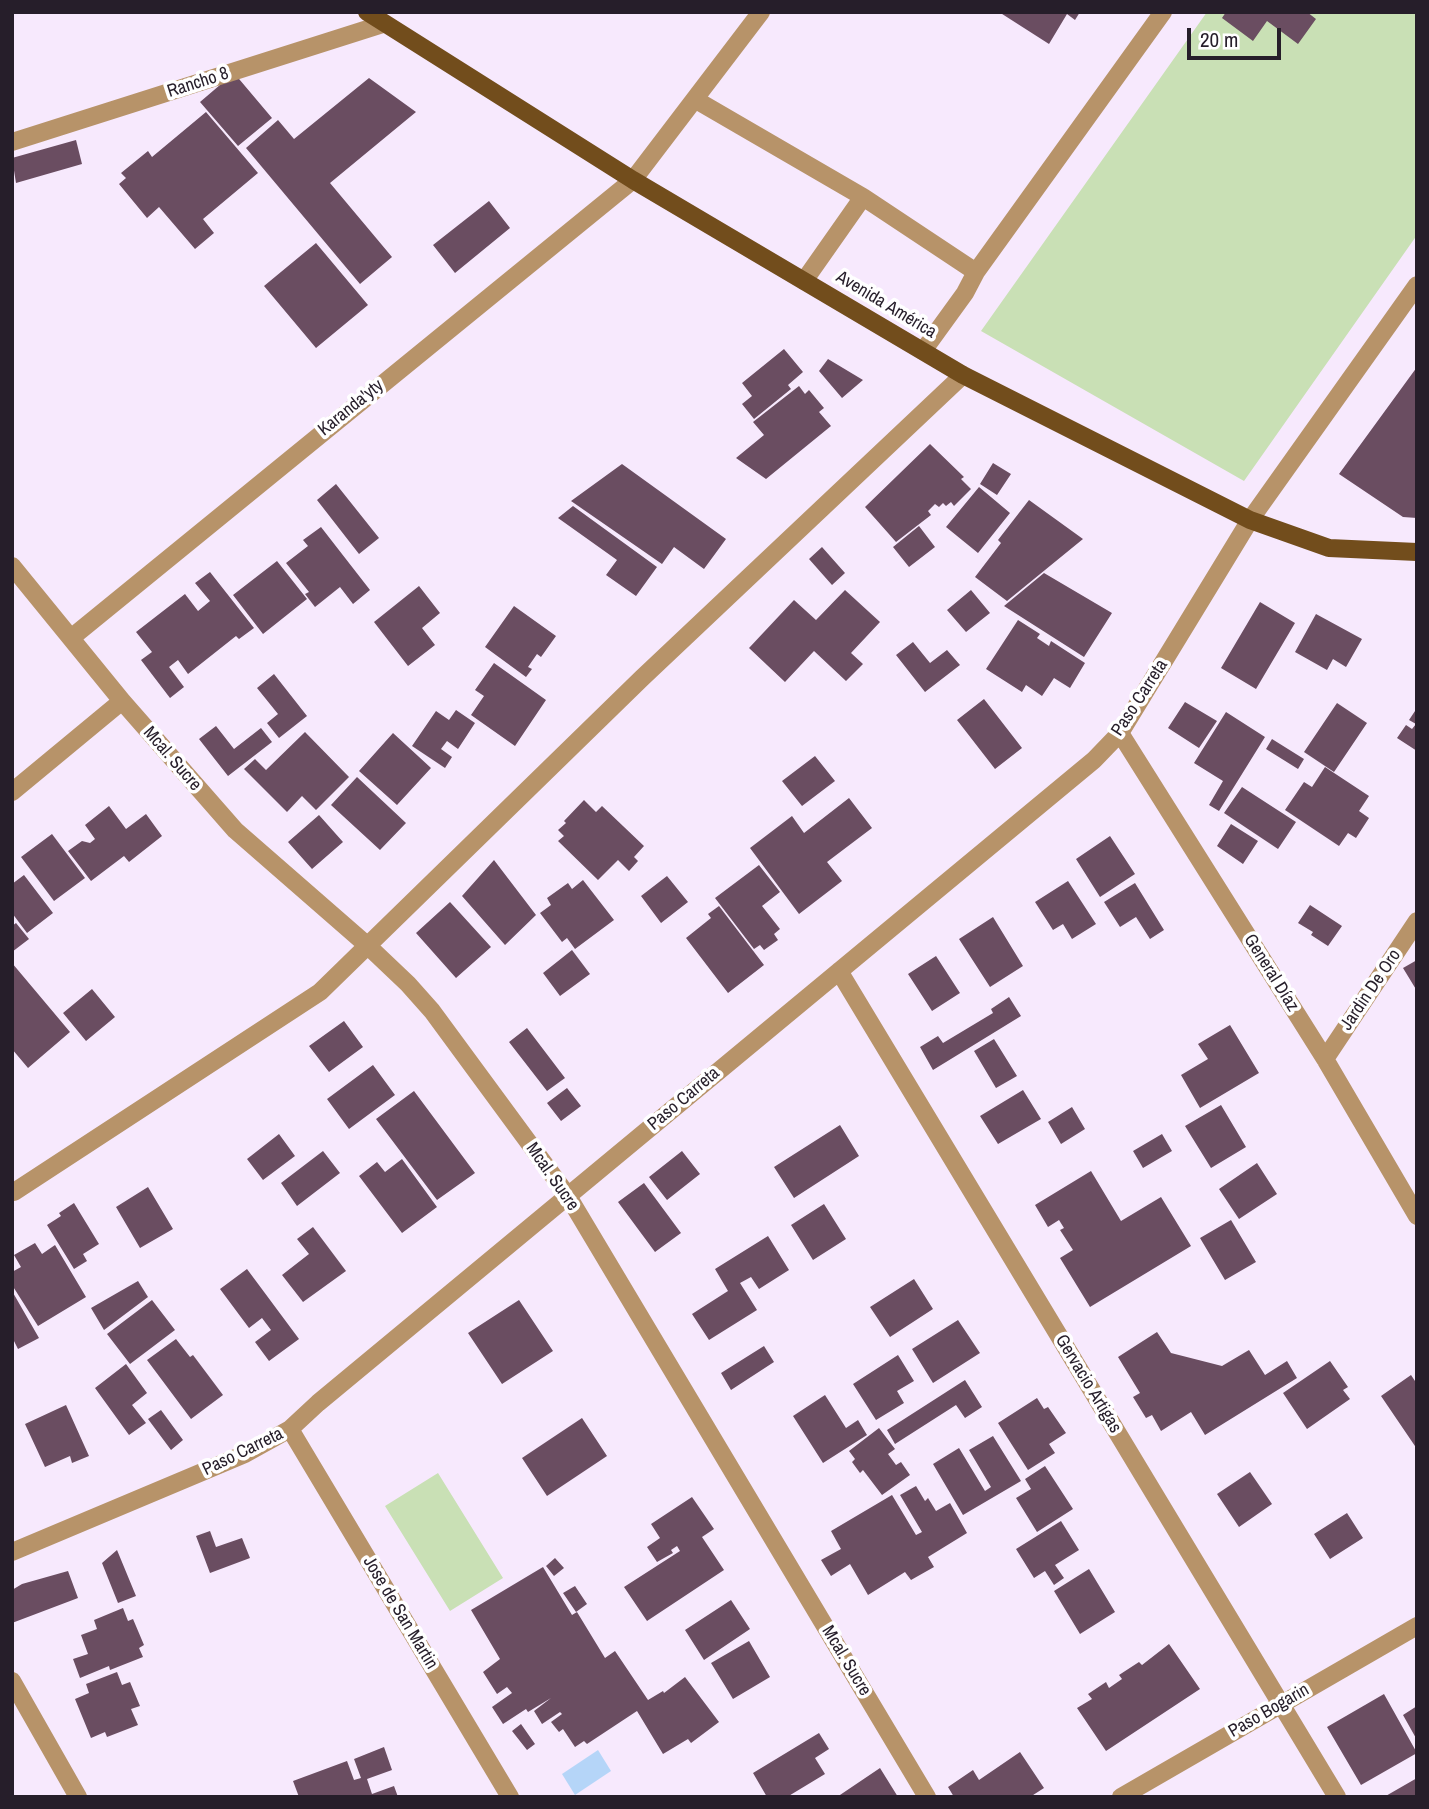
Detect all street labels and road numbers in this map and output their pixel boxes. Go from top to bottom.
street label: Rancho 8 [165,63,231,103]
street label: Avenida América [832,267,940,343]
street label: Karanda'yty [314,375,388,441]
street label: Paso Carreta [1107,656,1173,740]
street label: Mcal. Sucre [138,723,206,795]
street label: General Díaz [1239,930,1303,1016]
street label: Jardin De Oro [1336,946,1406,1034]
street label: Paso Carreta [644,1063,724,1135]
street label: Mcal. Sucre [521,1139,583,1215]
street label: Gervacio Artigas [1050,1331,1126,1437]
street label: Paso Carreta [199,1423,287,1481]
street label: Jose de San Martin [358,1553,442,1673]
street label: Mcal. Sucre [817,1622,875,1700]
street label: Paso Bogarin [1225,1679,1313,1743]

